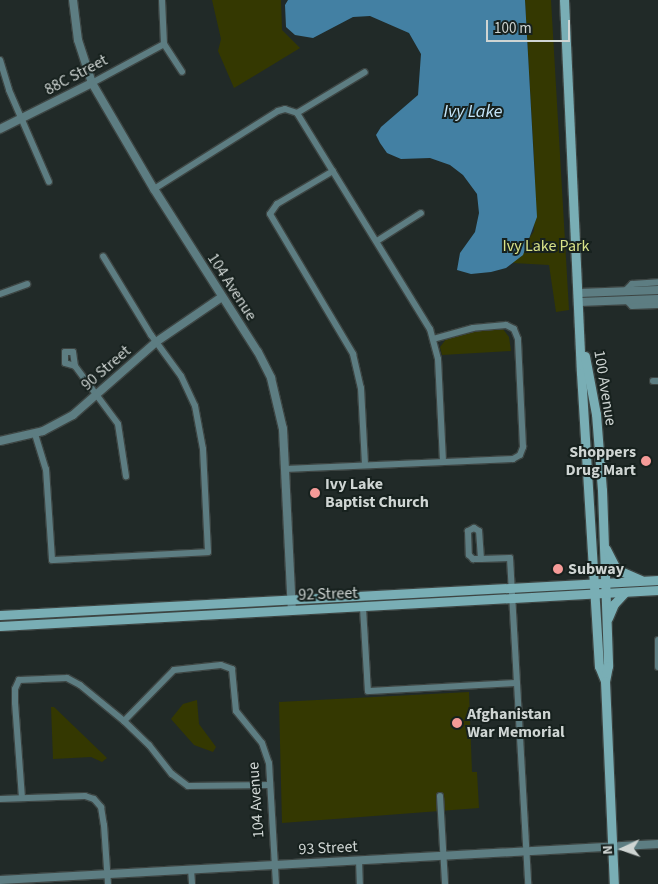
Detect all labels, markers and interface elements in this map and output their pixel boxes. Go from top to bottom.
scale bar [488,10,572,42]
text: 100 m [494,18,532,39]
street label: 88C Street [41,50,111,100]
water label: Ivy Lake [444,101,502,123]
park label: Ivy Lake Park [503,236,589,256]
street label: 104 Avenue [203,250,261,324]
street label: 90 Street [77,341,135,395]
street label: 100 Avenue [590,349,620,427]
place label: Shoppers Drug Mart [566,442,636,480]
marker: Shoppers Drug Mart [640,455,652,467]
place label: Ivy Lake Baptist Church [325,474,429,512]
marker: Ivy Lake Baptist Church [309,487,321,499]
place label: Subway [568,559,624,579]
marker: Subway [552,563,564,575]
street label: 92 Street [298,583,358,605]
place label: Afghanistan War Memorial [467,704,565,742]
marker: Afghanistan War Memorial [451,717,463,729]
street label: 104 Avenue [244,761,268,839]
north arrow [598,824,648,874]
street label: 93 Street [298,837,358,859]
text: N [598,845,618,855]

